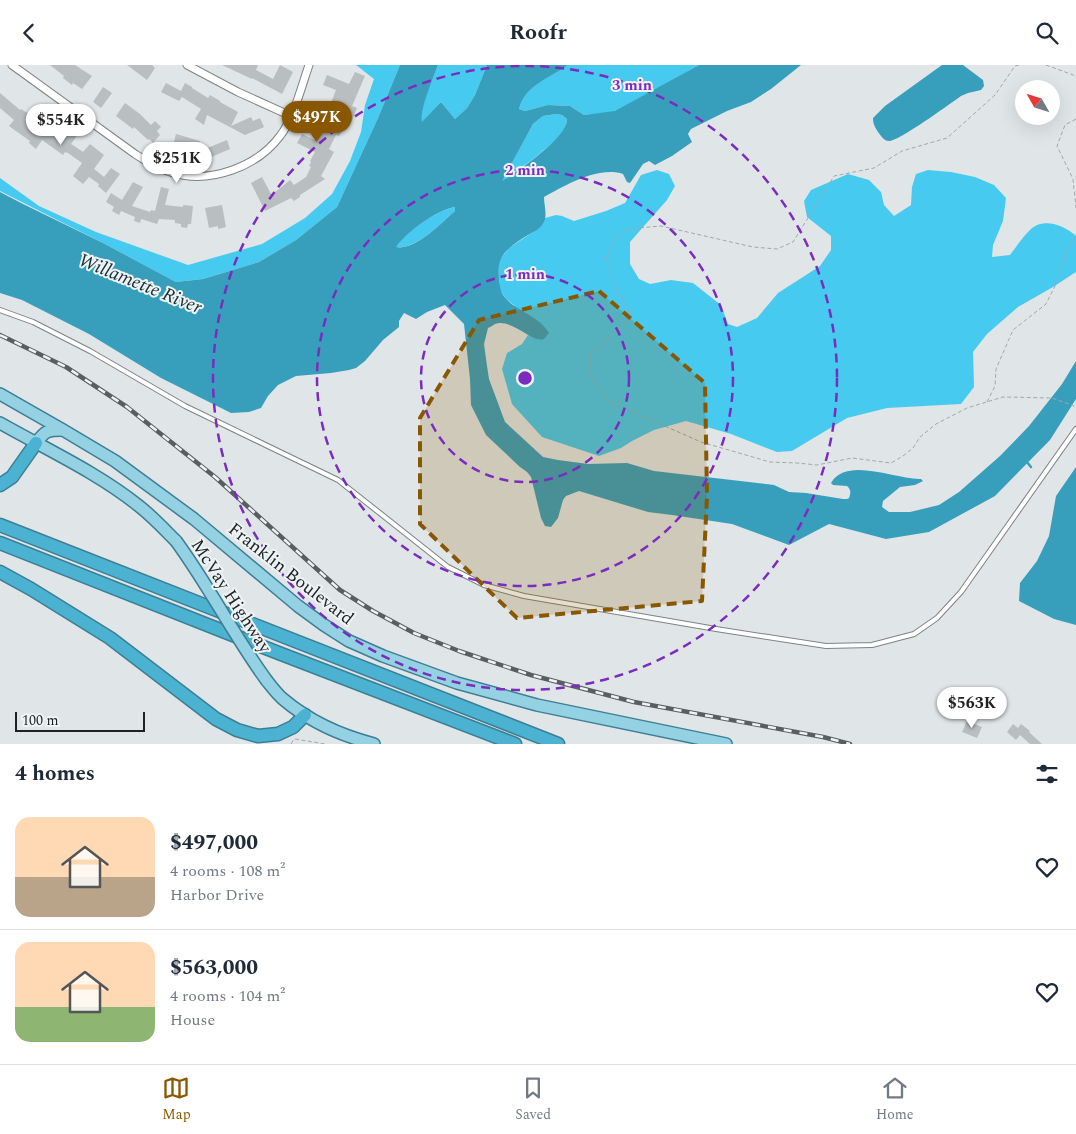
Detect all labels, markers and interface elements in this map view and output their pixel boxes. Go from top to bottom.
text: Roofr [509,16,567,49]
icon: back [15,19,43,47]
icon: search [1033,19,1061,47]
text: 3 min [612,74,652,97]
north arrow [1015,80,1060,125]
map controls [1015,80,1060,125]
pin: $497K [282,101,352,143]
pin: $554K [26,103,96,146]
text: $497K [293,105,341,129]
text: $554K [37,108,85,132]
pin: $251K [142,141,212,184]
text: $251K [153,146,201,170]
text: 2 min [505,159,545,182]
water label: Willamette River [74,246,207,322]
text: 1 min [505,263,545,286]
centre of rings [516,369,534,387]
street label: Franklin Boulevard [222,516,360,632]
street label: McVay Highway [184,534,279,660]
pin: $563K [937,687,1007,729]
text: $563K [948,691,996,715]
scale bar [15,709,145,732]
text: 100 m [22,710,59,731]
text: 4 homes [15,758,95,790]
icon: filters [1033,760,1061,788]
text: $497,000 [170,827,258,859]
icon: home [55,837,115,897]
icon: heart [1033,853,1061,881]
text: 4 rooms · 108 m² [170,859,285,883]
text: Harbor Drive [170,883,264,907]
text: $563,000 [170,952,258,984]
icon: home [55,962,115,1022]
icon: heart [1033,978,1061,1006]
text: 4 rooms · 104 m² [170,984,285,1008]
text: House [170,1008,215,1032]
tab: Map [162,1074,191,1125]
tab: Saved [515,1074,551,1125]
tab: Home [876,1074,914,1125]

